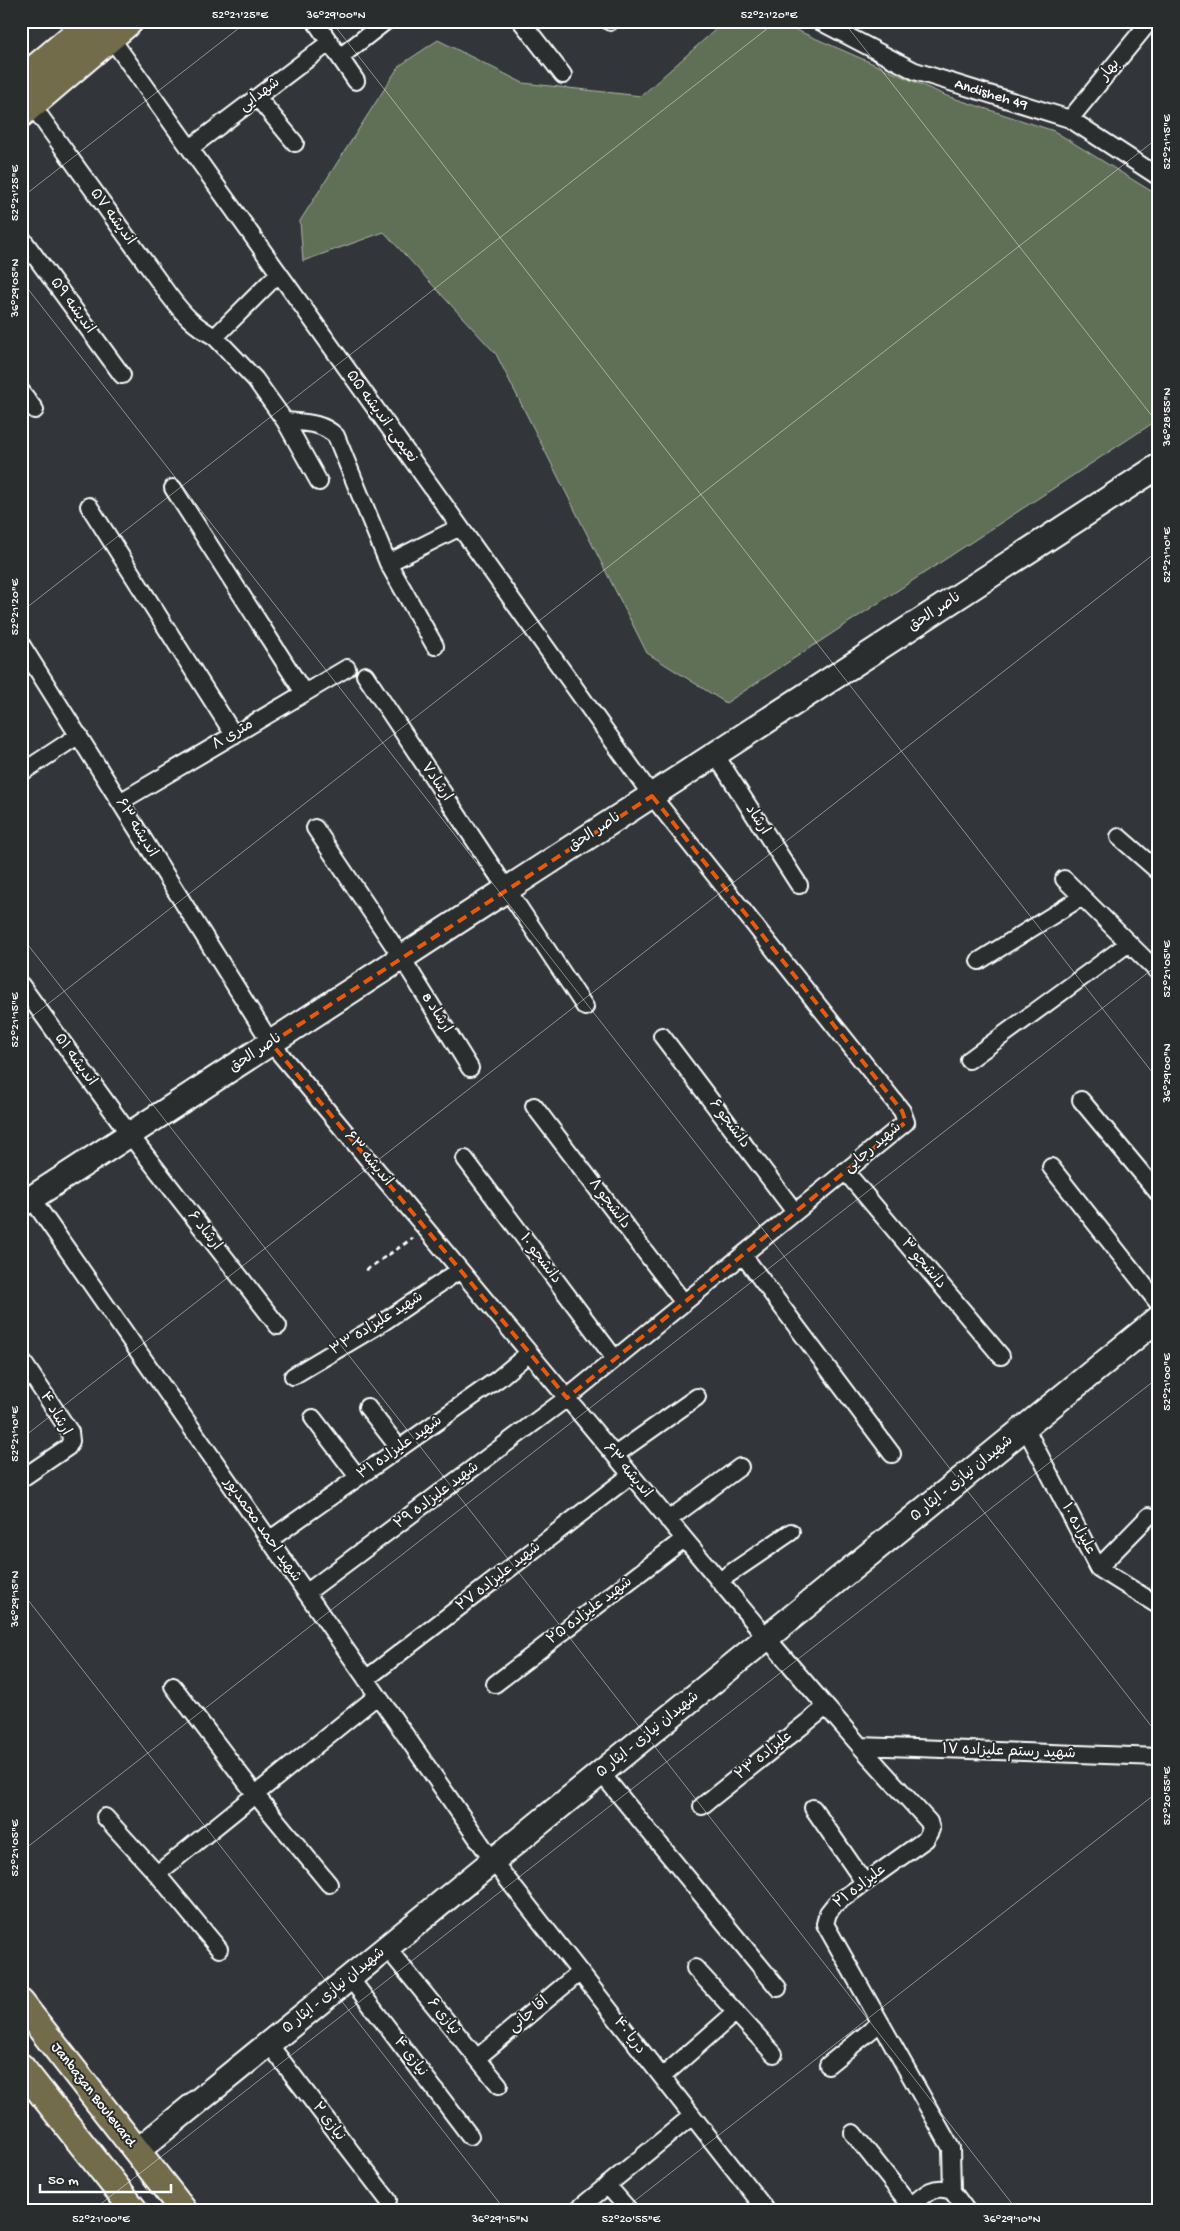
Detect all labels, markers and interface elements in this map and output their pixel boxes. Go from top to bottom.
text: 52°21'25"E [212,9,269,23]
text: 36°29'00"N [305,9,366,23]
text: 52°21'20"E [741,9,798,23]
street label: بهار [1095,55,1124,85]
street label: شهدایی [236,74,284,116]
street label: Andisheh 49 [952,75,1030,115]
text: 52°21'15"E [1161,114,1175,169]
text: 52°21'25"E [9,164,23,221]
street label: اندیشه ۵۷ [85,185,139,249]
text: 36°29'05"N [9,259,23,318]
street label: اندیشه ۵۹ [46,275,98,337]
street label: نعیمی- اندیشه ۵۵ [341,367,421,467]
text: 36°28'55"N [1161,388,1175,447]
text: 52°21'10"E [1161,527,1175,583]
text: 52°21'20"E [9,578,23,635]
street label: ناصر الحق [905,588,965,636]
street label: ۸ متری [209,716,257,754]
street label: ارشاد۷ [417,759,455,805]
street label: اندیشه ۶۳ [111,795,161,861]
street label: ارشاد [741,802,773,838]
street label: ناصر الحق [565,808,625,856]
text: 52°21'05"E [1161,940,1175,997]
street label: ارشاد 8 [417,990,455,1036]
text: 52°21'15"E [9,992,23,1047]
street label: ناصر الحق [226,1029,286,1077]
street label: اندیشه ۵۱ [50,1030,100,1090]
text: 36°29'00"N [1161,1043,1175,1104]
street label: دانشجو ۶ [705,1096,753,1152]
street label: شهید رجایی [840,1119,906,1177]
street label: اندیشه ۶۳ [340,1128,396,1190]
street label: دانشجو ۸ [584,1175,634,1233]
street label: ارشاد ۶ [183,1208,225,1254]
street label: دانشجو ۱۰ [515,1230,565,1288]
street label: دانشجو ۳ [897,1235,949,1293]
street label: شهید علیزاده ۳۳ [327,1288,427,1360]
text: 52°21'00"E [1161,1353,1175,1411]
street label: ارشاد ۴ [35,1389,75,1439]
text: 52°21'10"E [9,1406,23,1462]
street label: شهید علیزاده ۳۱ [354,1412,446,1484]
street label: شهیدان نیازی - ایثار ۵ [907,1432,1017,1526]
street label: اندیشه ۶۳ [599,1440,655,1502]
street label: شهید علیزاده ۲۹ [391,1458,483,1534]
street label: شهید احمد محمدپور [218,1473,305,1586]
street label: علیزاده ۱۰ [1057,1500,1099,1558]
street label: شهید علیزاده ۲۷ [453,1538,545,1616]
text: 36°29'15"N [9,1571,23,1628]
street label: شهید علیزاده ۲۵ [544,1573,636,1649]
street label: شهیدان نیازی - ایثار ۵ [593,1688,703,1782]
street label: علیزاده ۲۳ [732,1728,796,1784]
street label: ۱۷ شهید رستم علیزاده [942,1741,1076,1763]
text: 52°20'55"E [1161,1766,1175,1825]
text: 52°21'05"E [9,1819,23,1876]
street label: علیزاده ۲۱ [830,1861,890,1913]
street label: شهیدان نیازی - ایثار ۵ [279,1944,389,2038]
street label: اقا جانی [505,1993,553,2037]
street label: نیازی ۶ [423,1995,463,2039]
street label: دریا ۴۰ [609,2014,649,2058]
street label: نیازی ۴ [389,2034,431,2080]
street label: Janbazan Boulevard [47,2039,140,2152]
street label: نیازی ۲ [308,2099,348,2145]
scale bar [40,2161,171,2193]
text: 50 m [48,2172,79,2190]
text: 52°21'00"E [72,2213,130,2227]
text: 36°29'15"N [471,2213,528,2227]
text: 52°20'55"E [602,2213,661,2227]
text: 36°29'10"N [982,2213,1041,2227]

